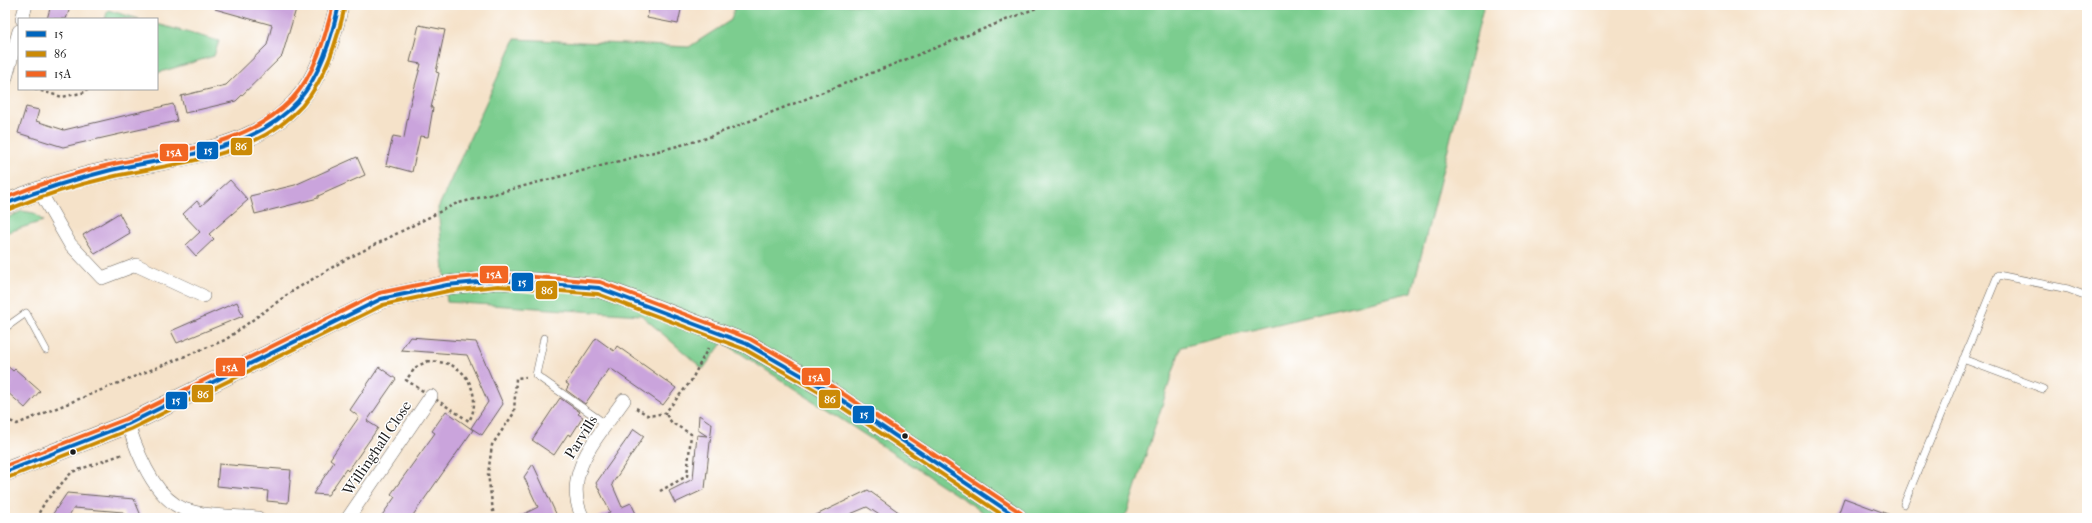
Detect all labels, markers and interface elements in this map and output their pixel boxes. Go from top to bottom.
legend [18,18,158,90]
text: 15 [54,27,63,41]
text: 86 [54,47,67,61]
text: 15A [54,67,71,81]
line badge: 86 [230,137,253,156]
text: 86 [235,140,248,153]
line badge: 15 [196,141,219,160]
line badge: 15A [159,143,189,162]
text: 15 [204,144,213,157]
text: 15A [166,146,183,159]
line badge: 15A [479,265,509,284]
text: 15A [486,268,503,281]
line badge: 15 [511,272,534,292]
text: 15 [518,276,527,289]
line badge: 86 [535,280,558,300]
text: 86 [541,284,554,297]
line badge: 15A [215,357,246,377]
text: 15A [222,361,239,374]
line badge: 15A [801,367,831,386]
text: 15A [808,371,825,384]
line badge: 86 [191,384,214,403]
text: 86 [197,388,210,401]
line badge: 86 [818,389,841,409]
line badge: 15 [165,391,188,410]
text: 86 [824,393,837,406]
text: 15 [172,394,181,407]
street label: Willinghall Close [338,397,416,500]
line badge: 15 [852,405,875,424]
text: 15 [860,408,869,421]
street label: Parvills [561,411,602,462]
unlabelled marker [900,431,910,441]
unlabelled marker [68,447,78,457]

